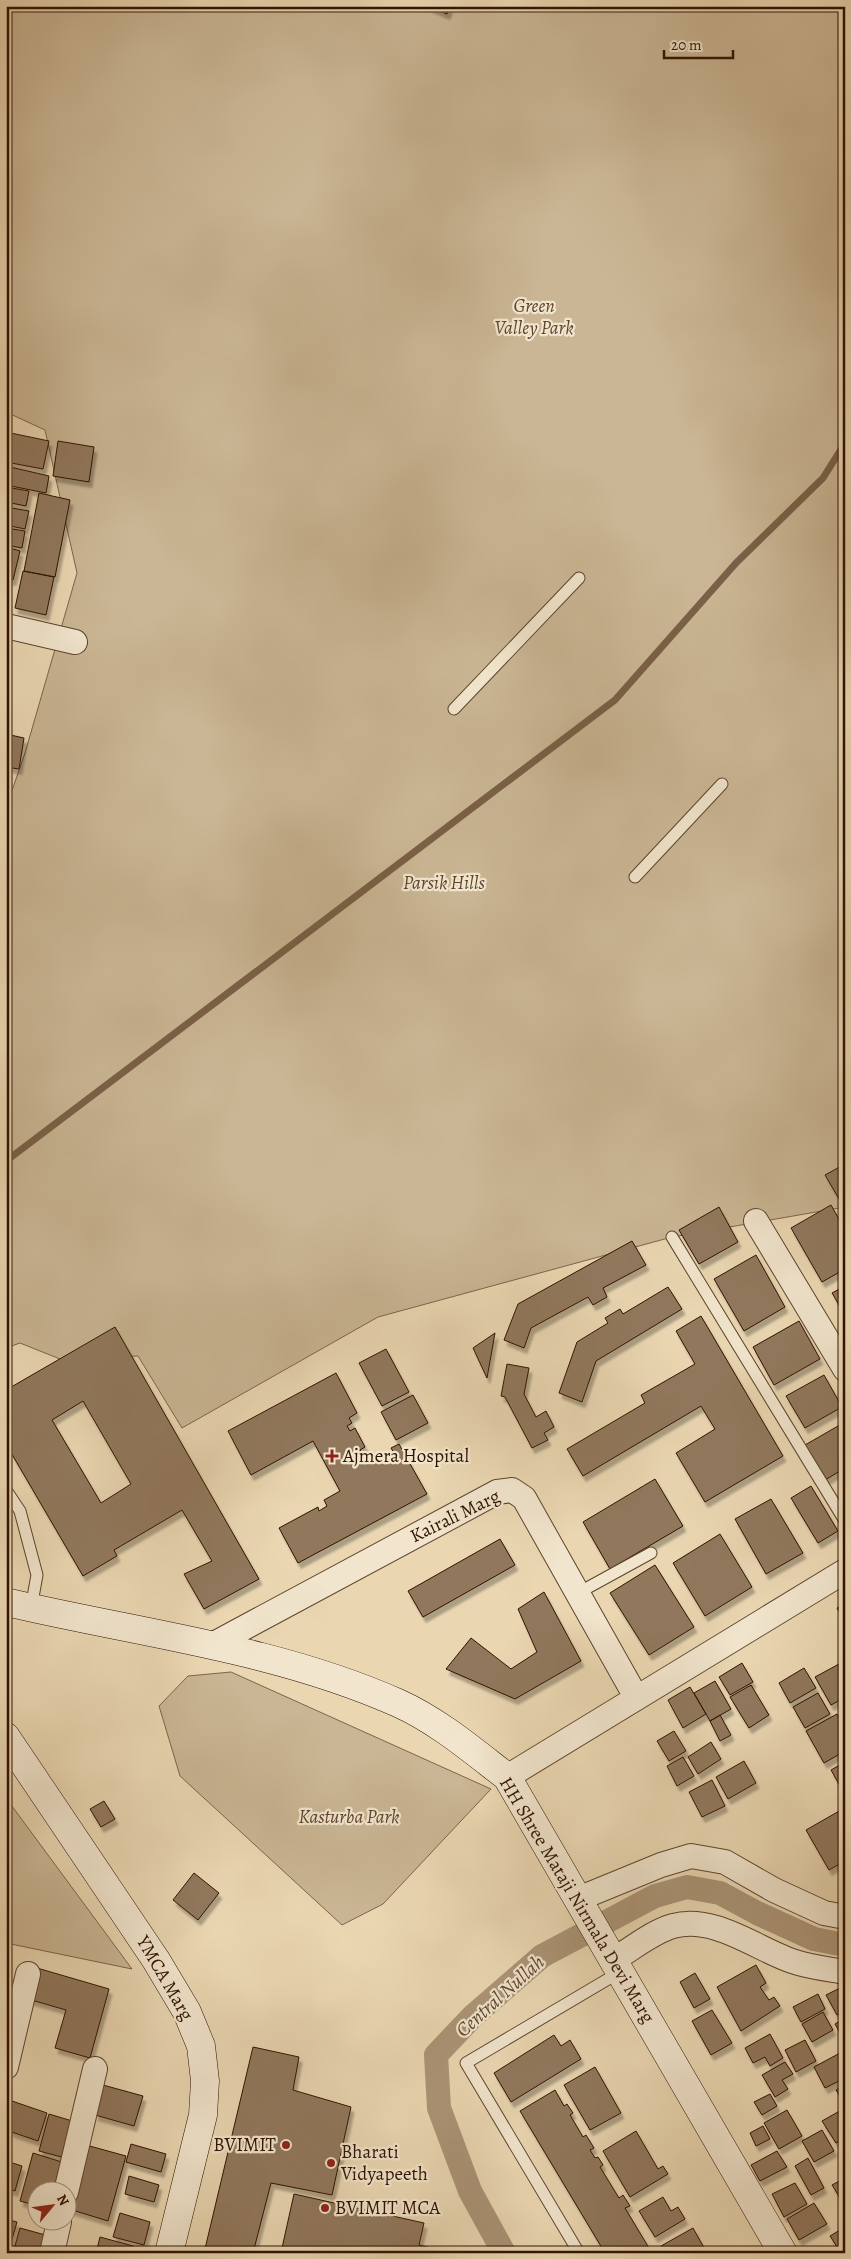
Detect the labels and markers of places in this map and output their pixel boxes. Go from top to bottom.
place label: Ajmera Hospital [342,1443,469,1469]
marker: Ajmera Hospital [325,1449,339,1463]
place label: BVIMIT [213,2132,277,2158]
marker: BVIMIT [280,2139,292,2151]
place label: Bharati Vidyapeeth [340,2139,428,2187]
marker: Bharati Vidyapeeth [325,2157,337,2169]
place label: BVIMIT MCA [335,2195,441,2221]
marker: BVIMIT MCA [319,2202,331,2214]

